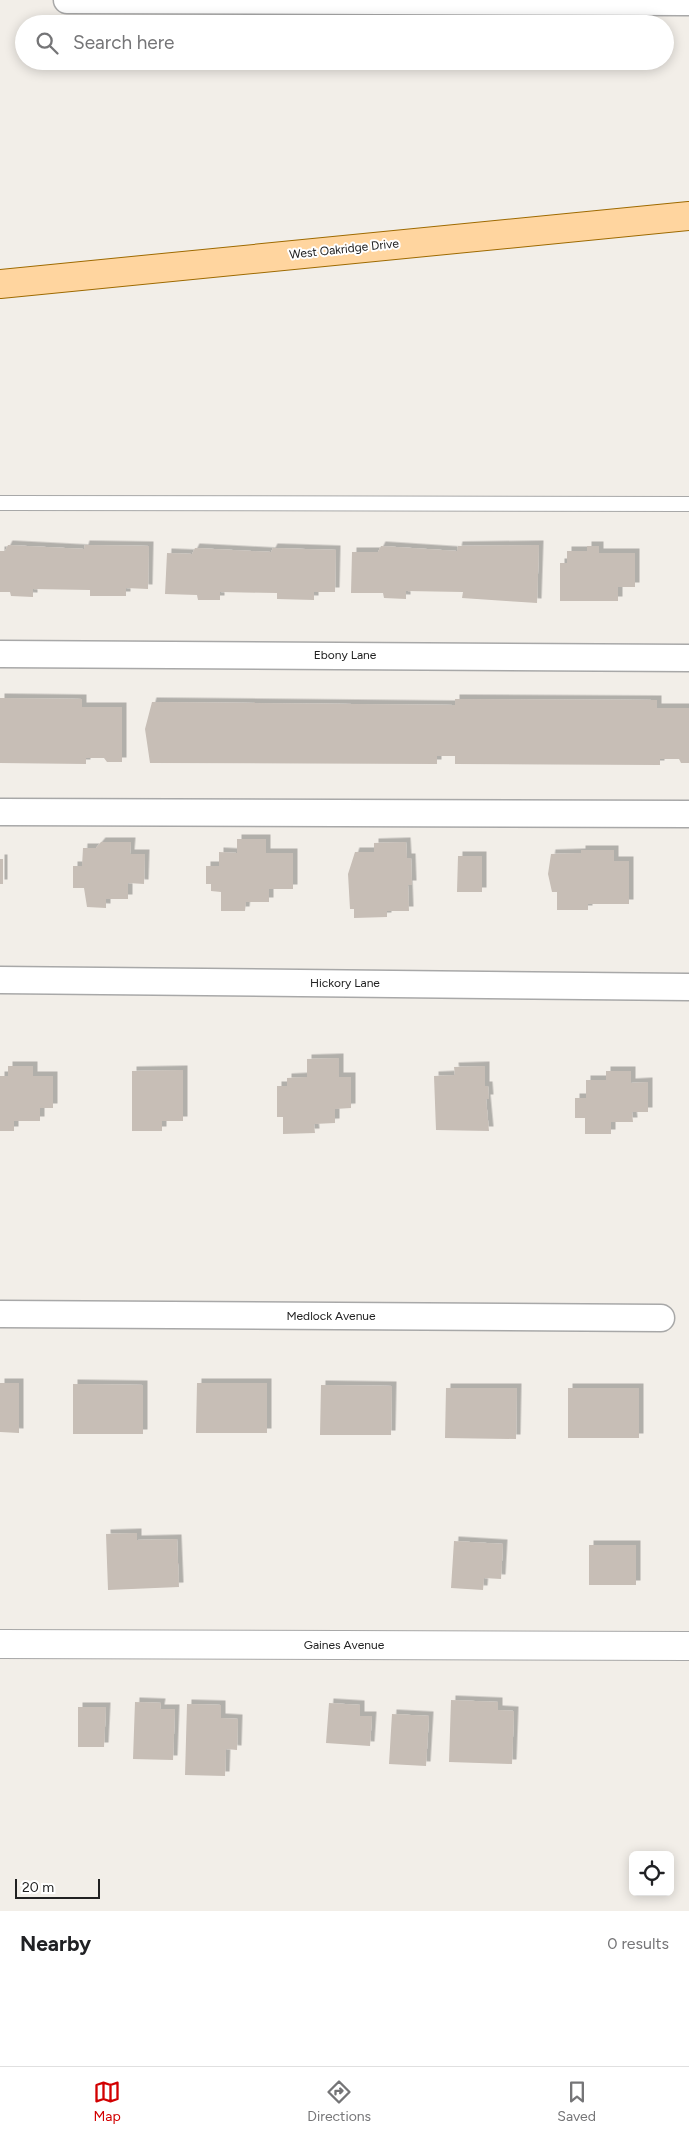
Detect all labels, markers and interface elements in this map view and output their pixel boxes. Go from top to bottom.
search box [15,15,674,70]
icon: search [33,29,61,57]
text: Search here [73,31,175,54]
street label: West Oakridge Drive [289,236,400,262]
street label: Ebony Lane [314,648,377,662]
street label: Hickory Lane [310,976,380,990]
street label: Medlock Avenue [286,1309,376,1323]
street label: Gaines Avenue [304,1638,385,1652]
map controls [629,1851,674,1896]
button: locate [629,1851,674,1896]
scale bar [15,1876,100,1899]
text: 20 m [22,1879,54,1896]
text: Nearby [20,1931,91,1956]
text: 0 results [607,1934,669,1953]
tab: Map [93,2078,121,2125]
tab: Directions [307,2078,371,2125]
tab: Saved [557,2078,596,2125]

